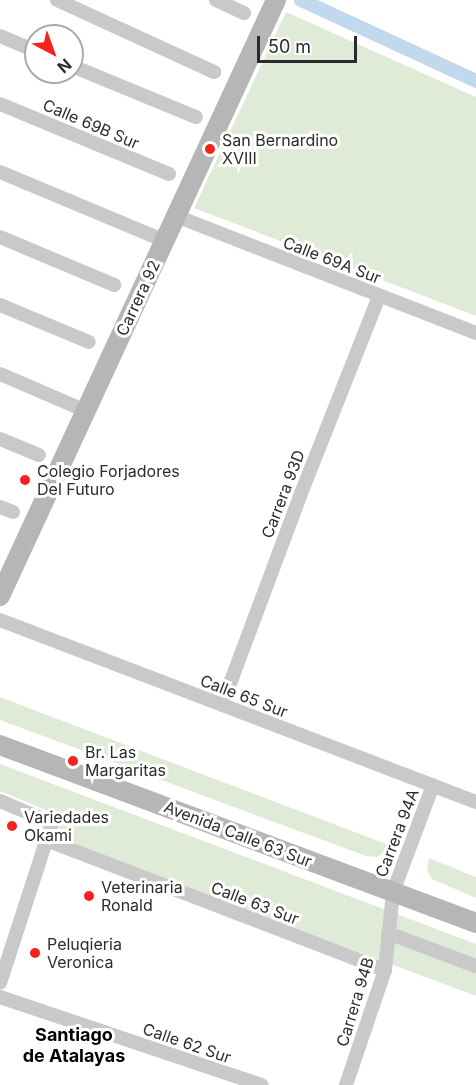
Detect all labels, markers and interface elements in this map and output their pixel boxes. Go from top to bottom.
north arrow [24,24,84,84]
scale bar [260,24,360,62]
text: 50 m [268,36,311,57]
text: N [53,55,76,78]
street label: Calle 69B Sur [40,95,142,153]
place label: San Bernardino XVIII [222,130,338,168]
marker: San Bernardino XVIII [203,142,217,156]
street label: Calle 69A Sur [280,233,384,287]
street label: Carrera 92 [112,257,164,339]
street label: Carrera 93D [257,447,309,541]
place label: Colegio Forjadores Del Futuro [37,461,180,499]
marker: Colegio Forjadores Del Futuro [18,473,32,487]
street label: Calle 65 Sur [198,671,290,721]
place label: Br. Las Margaritas [85,742,166,780]
marker: Br. Las Margaritas [66,754,80,768]
street label: Carrera 94A [371,786,423,880]
street label: Avenida Calle 63 Sur [161,797,315,871]
place label: Variedades Okami [24,807,109,845]
marker: Variedades Okami [5,819,19,833]
place label: Veterinaria Ronald [101,877,183,915]
street label: Calle 63 Sur [208,877,302,929]
marker: Veterinaria Ronald [82,889,96,903]
place label: Peluqieria Veronica [47,934,122,972]
marker: Peluqieria Veronica [28,946,42,960]
street label: Carrera 94B [332,955,378,1049]
street label: Calle 62 Sur [140,1019,234,1067]
district label: Santiago de Atalayas [23,1025,125,1068]

